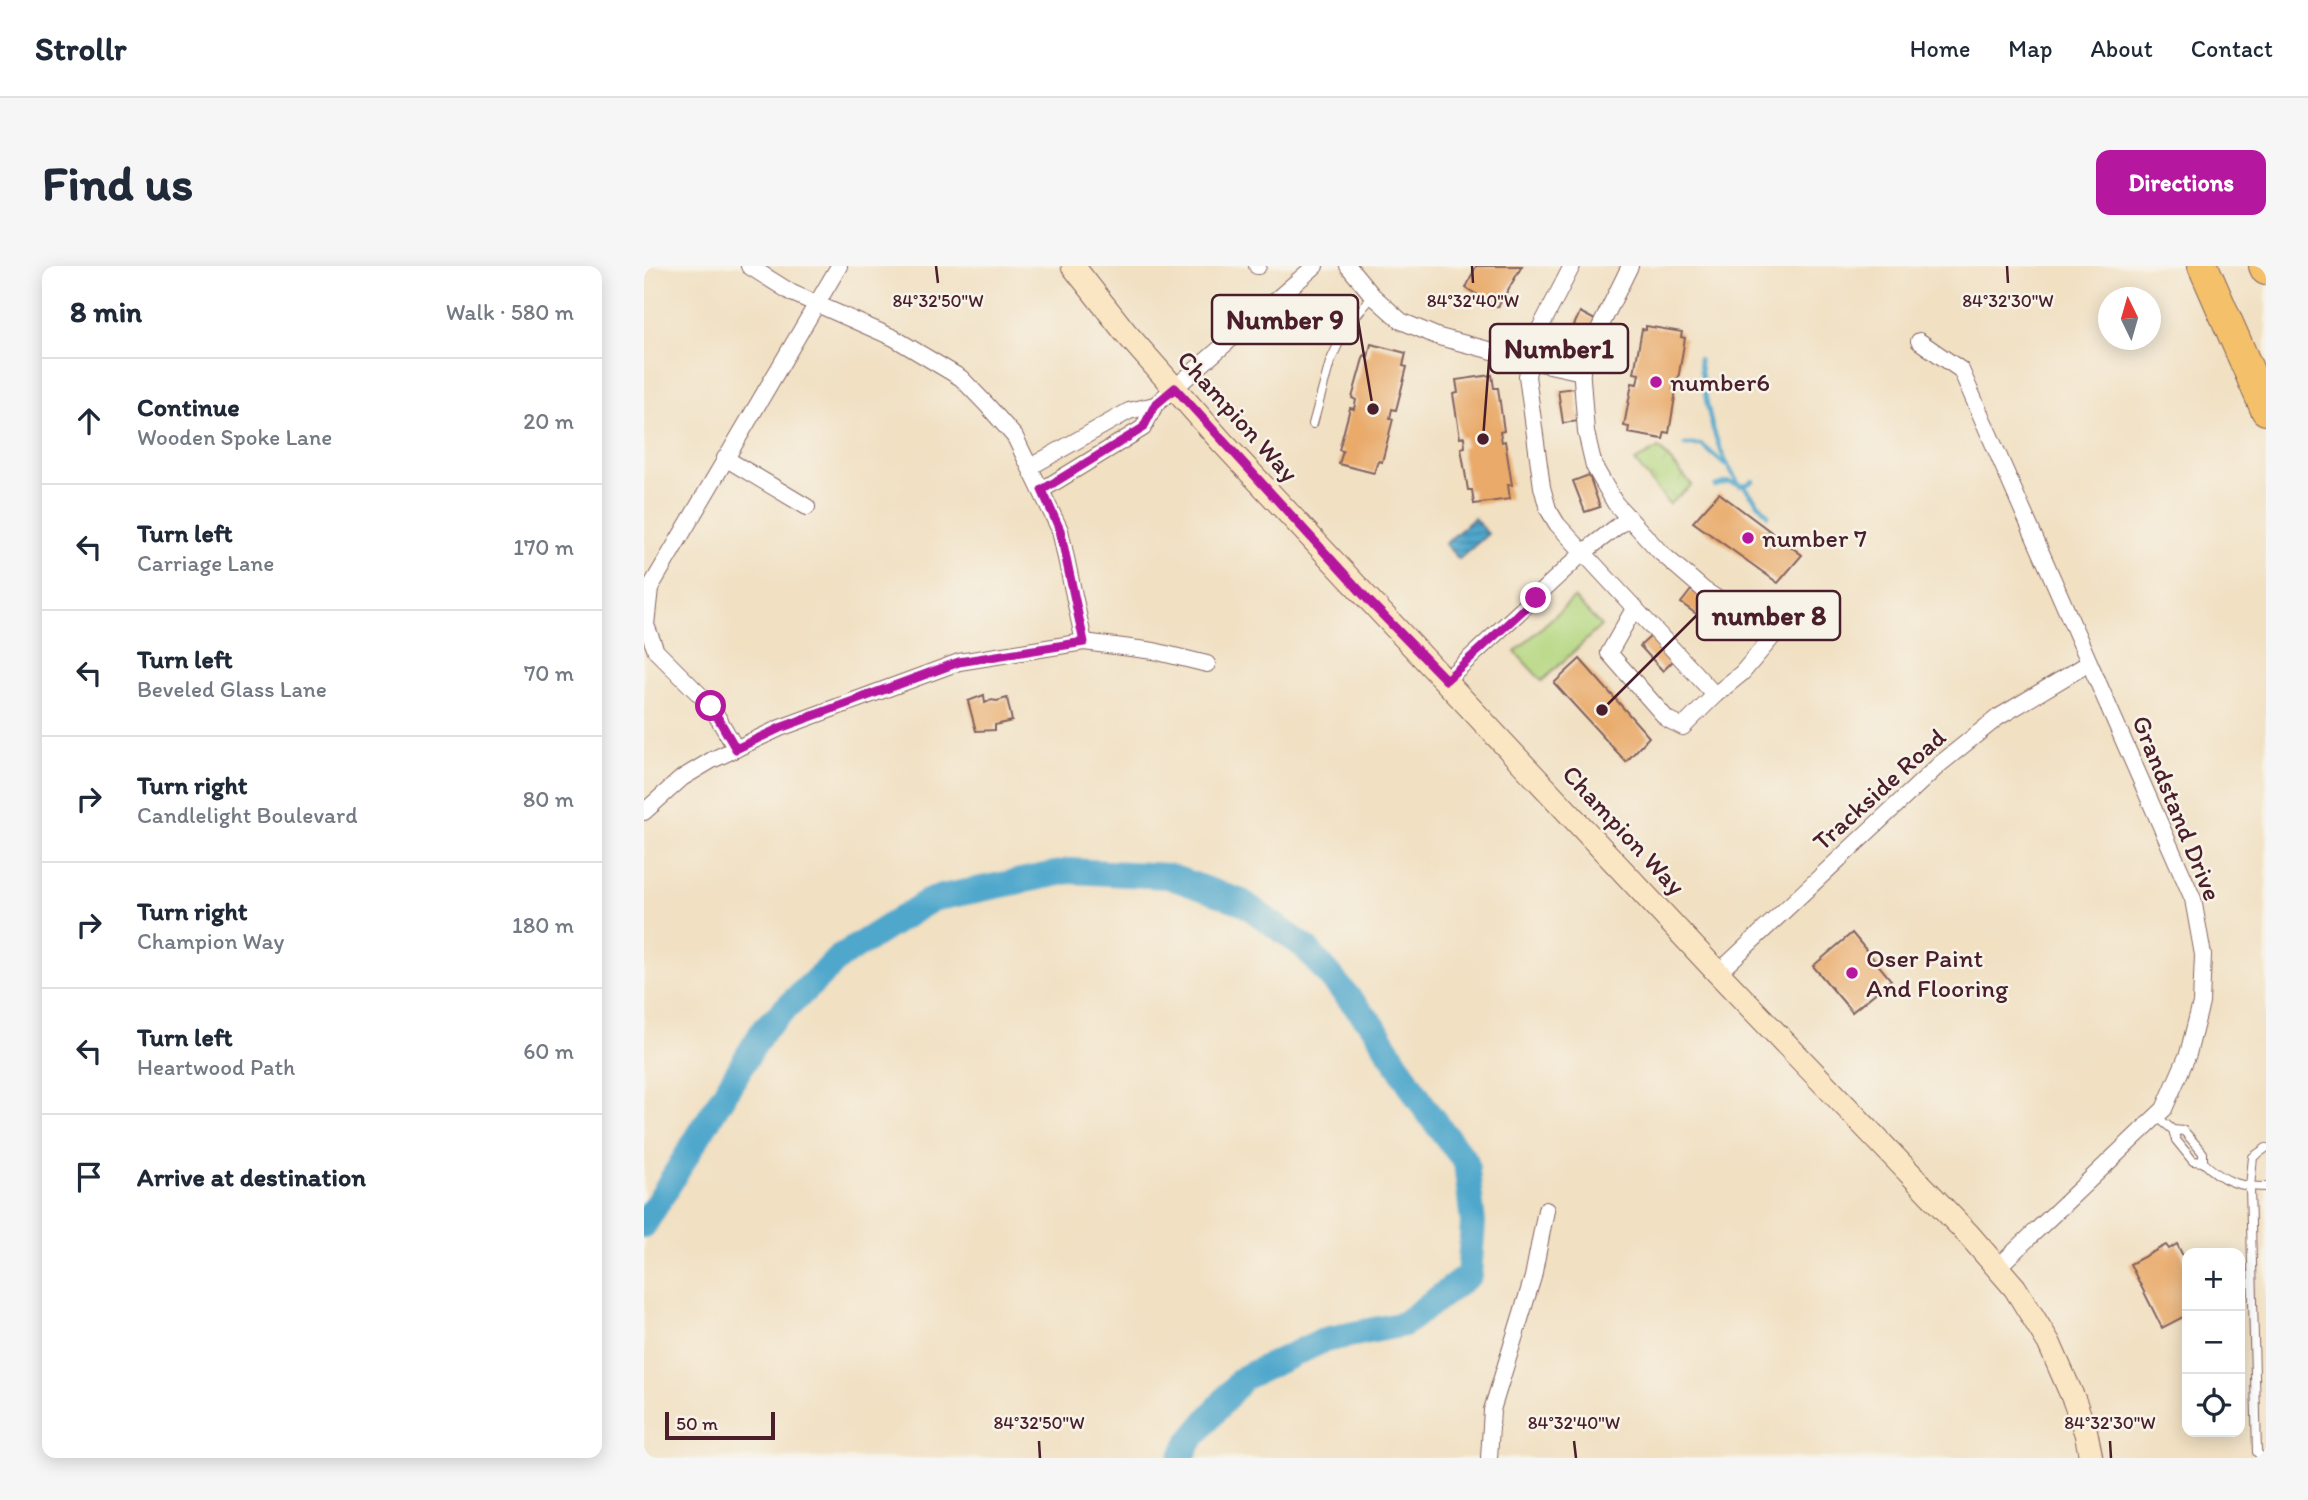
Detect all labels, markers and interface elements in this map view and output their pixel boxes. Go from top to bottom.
text: Strollr [35,29,126,68]
text: Home [1910,34,1970,63]
text: Map [2008,34,2052,63]
text: About [2090,34,2153,63]
text: Contact [2191,34,2273,63]
button: Directions [2096,150,2266,215]
text: Find us [42,153,193,212]
north arrow [2098,287,2161,350]
text: 84°32'50"W [892,290,984,312]
text: 84°32'40"W [1427,290,1519,312]
text: 84°32'30"W [1962,290,2054,312]
text: 8 min [70,293,142,330]
callout: Number 9 [1212,295,1358,344]
text: Walk · 580 m [446,298,574,326]
text: Number 9 [1226,302,1344,336]
callout: Number1 [1490,324,1628,373]
text: Number1 [1504,331,1614,365]
street label: Champion Way [1170,343,1306,489]
place label: number6 [1670,366,1770,398]
marker: number6 [1648,374,1664,390]
text: Continue [137,391,240,423]
icon: ahead [70,402,108,440]
text: 20 m [523,407,574,435]
text: Wooden Spoke Lane [137,423,332,451]
text: Turn left [137,517,233,549]
place label: number 7 [1762,522,1867,554]
icon: left [70,528,108,566]
marker: number 7 [1740,530,1756,546]
text: 170 m [513,533,574,561]
text: Carriage Lane [137,549,274,577]
route end [1520,582,1551,613]
callout: number 8 [1697,591,1840,640]
text: number 8 [1711,598,1826,632]
text: Turn left [137,643,233,675]
icon: left [70,654,108,692]
text: 70 m [524,659,574,687]
text: Beveled Glass Lane [137,675,327,703]
route start [695,690,726,721]
street label: Grandstand Drive [2125,711,2229,905]
street label: Trackside Road [1806,721,1952,857]
street label: Champion Way [1556,758,1692,902]
text: Turn right [137,769,248,801]
icon: right [70,780,108,818]
text: 80 m [523,785,574,813]
text: Candlelight Boulevard [137,801,357,829]
text: Turn right [137,895,248,927]
icon: right [70,906,108,944]
text: 180 m [512,911,574,939]
text: Champion Way [137,927,284,955]
place label: Oser Paint And Flooring [1866,942,2009,1004]
marker: Oser Paint And Flooring [1844,965,1860,981]
text: Turn left [137,1021,233,1053]
icon: left [70,1032,108,1070]
text: 60 m [523,1037,574,1065]
text: Heartwood Path [137,1053,295,1081]
icon: arrive [70,1158,108,1196]
text: Arrive at destination [137,1161,366,1193]
map controls [2182,1248,2245,1437]
button: + [2182,1248,2245,1311]
button: − [2182,1311,2245,1374]
button: locate [2182,1374,2245,1437]
scale bar [665,1409,775,1441]
text: 50 m [676,1412,718,1435]
text: 84°32'50"W [993,1412,1085,1434]
text: 84°32'40"W [1528,1412,1620,1434]
text: 84°32'30"W [2064,1412,2156,1434]

